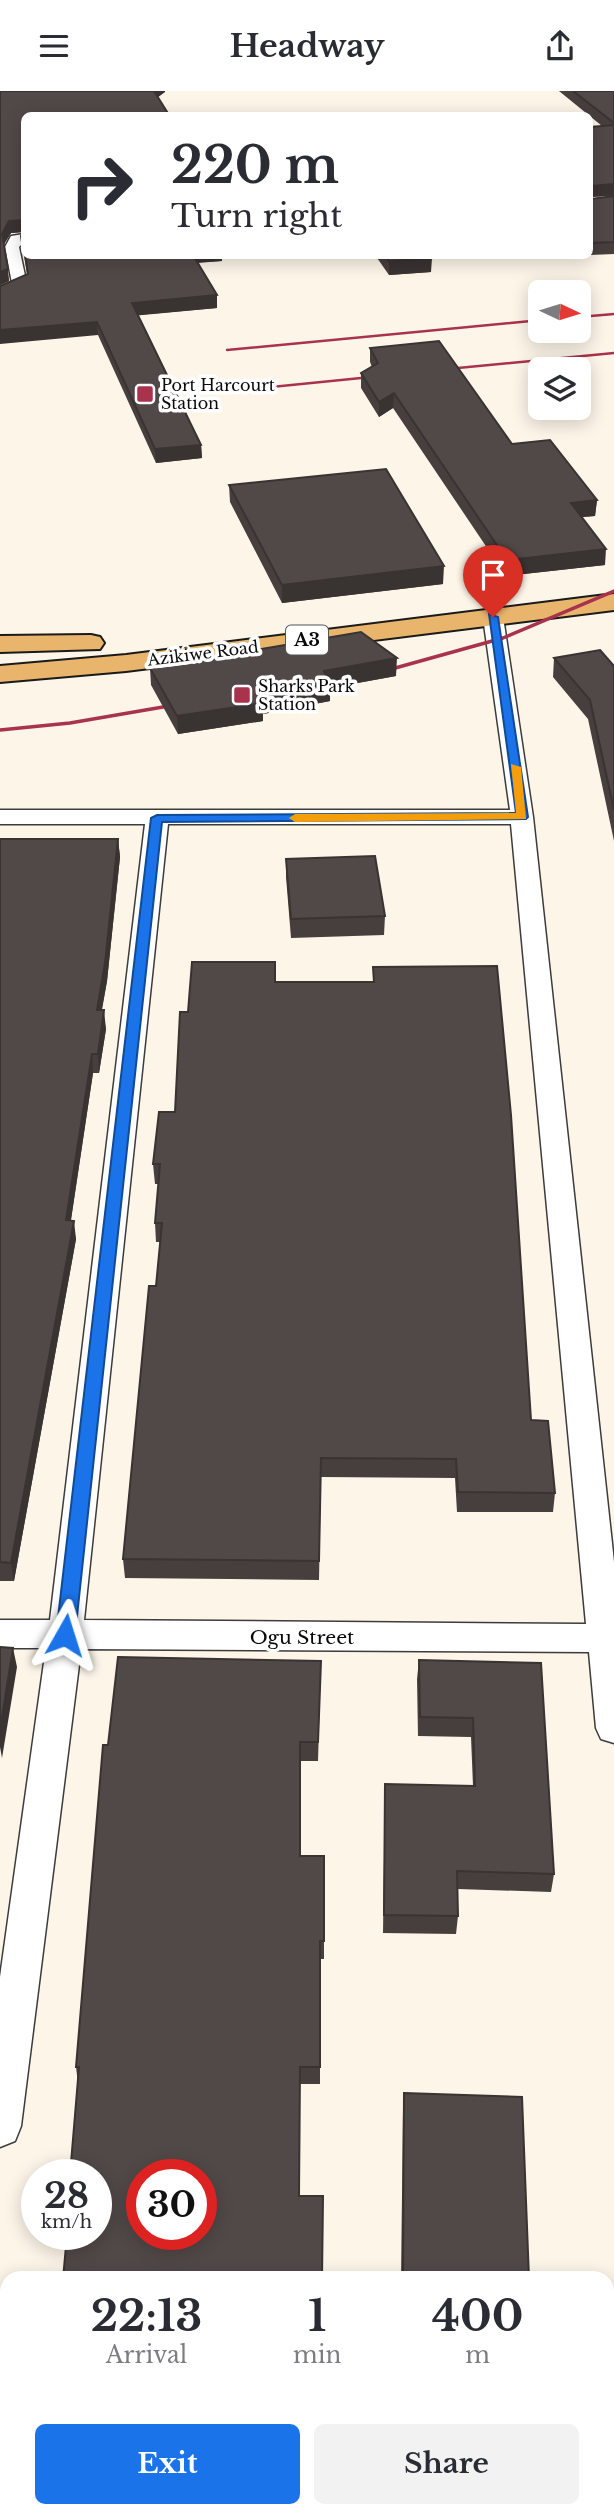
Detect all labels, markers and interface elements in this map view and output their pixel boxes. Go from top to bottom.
text: Headway [230,26,384,66]
icon: menu [35,27,73,65]
icon: share [541,27,579,65]
text: 220 m [171,135,339,196]
icon: right [56,140,147,231]
text: Turn right [171,196,342,236]
north arrow [528,280,592,343]
map controls [528,280,591,420]
button: layers [528,357,591,420]
place label: Port Harcourt Station [161,375,275,413]
marker: Port Harcourt Station [135,384,155,404]
pin [463,545,523,617]
icon: arrive [474,556,512,594]
road number: A3 [286,625,328,655]
street label: Azikiwe Road [145,636,260,670]
place label: Sharks Park Station [258,676,355,714]
marker: Sharks Park Station [232,685,252,705]
position arrow [28,1598,102,1672]
street label: Ogu Street [250,1626,355,1649]
speed limit sign: 30 [126,2159,217,2250]
text: 28 [44,2174,89,2217]
text: km/h [41,2211,92,2233]
text: 22:13 [91,2290,202,2342]
text: 1 [308,2290,326,2342]
text: 400 [432,2290,523,2342]
text: Arrival [106,2341,187,2369]
text: min [293,2341,341,2369]
text: m [465,2341,490,2369]
button: Exit [35,2424,300,2504]
button: Share [314,2424,579,2504]

